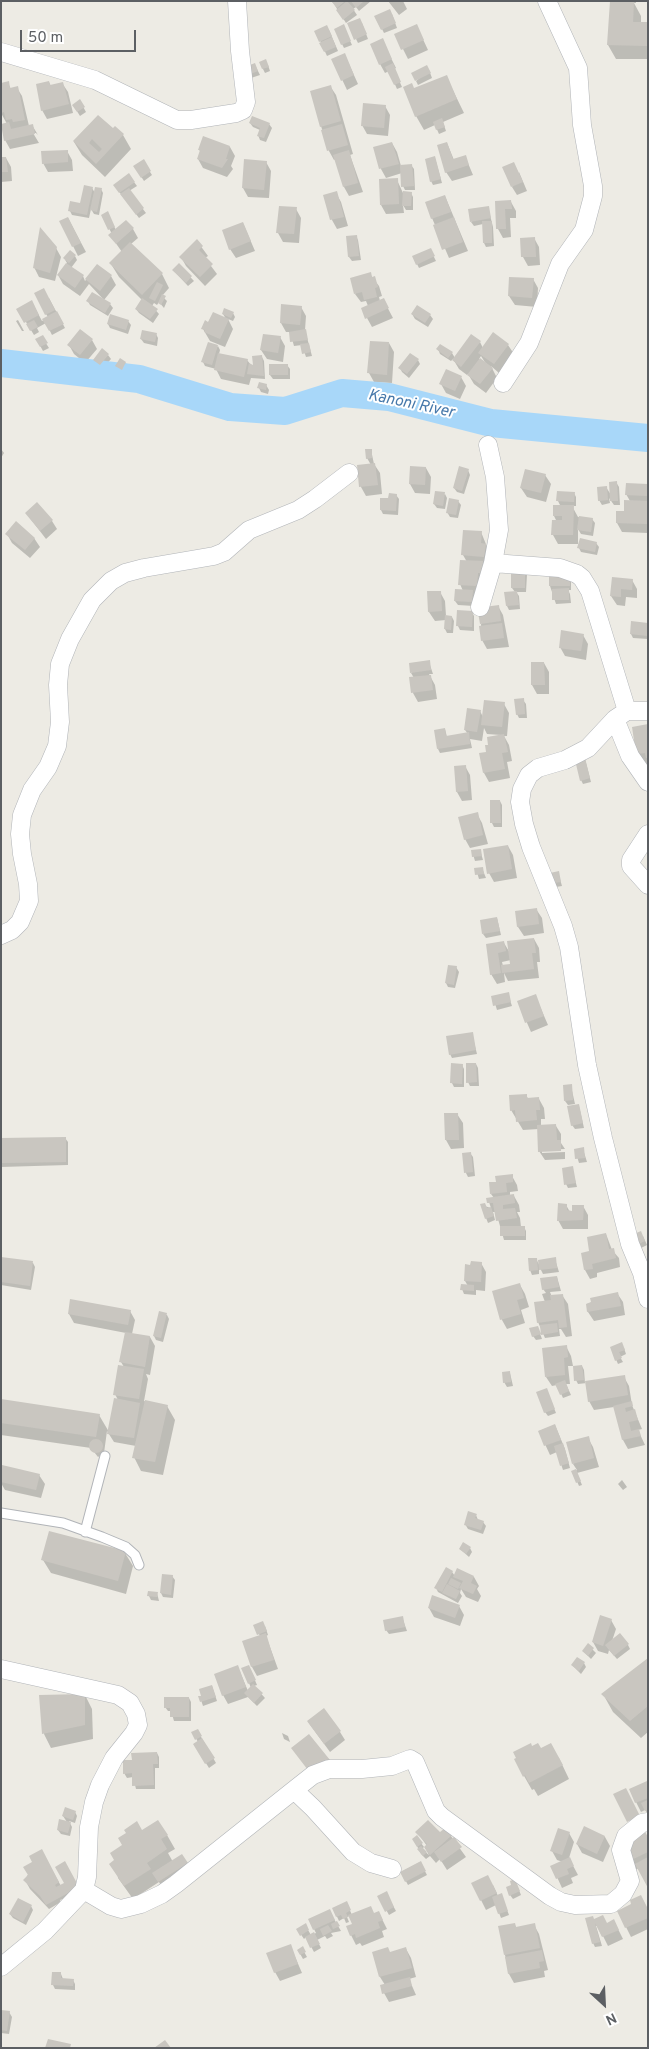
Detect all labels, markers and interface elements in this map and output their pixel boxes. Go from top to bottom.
scale bar [22,20,139,52]
text: 50 m [28,29,63,48]
water label: Kanoni River [366,386,456,424]
north arrow [579,1979,629,2029]
text: N [602,2008,619,2028]

